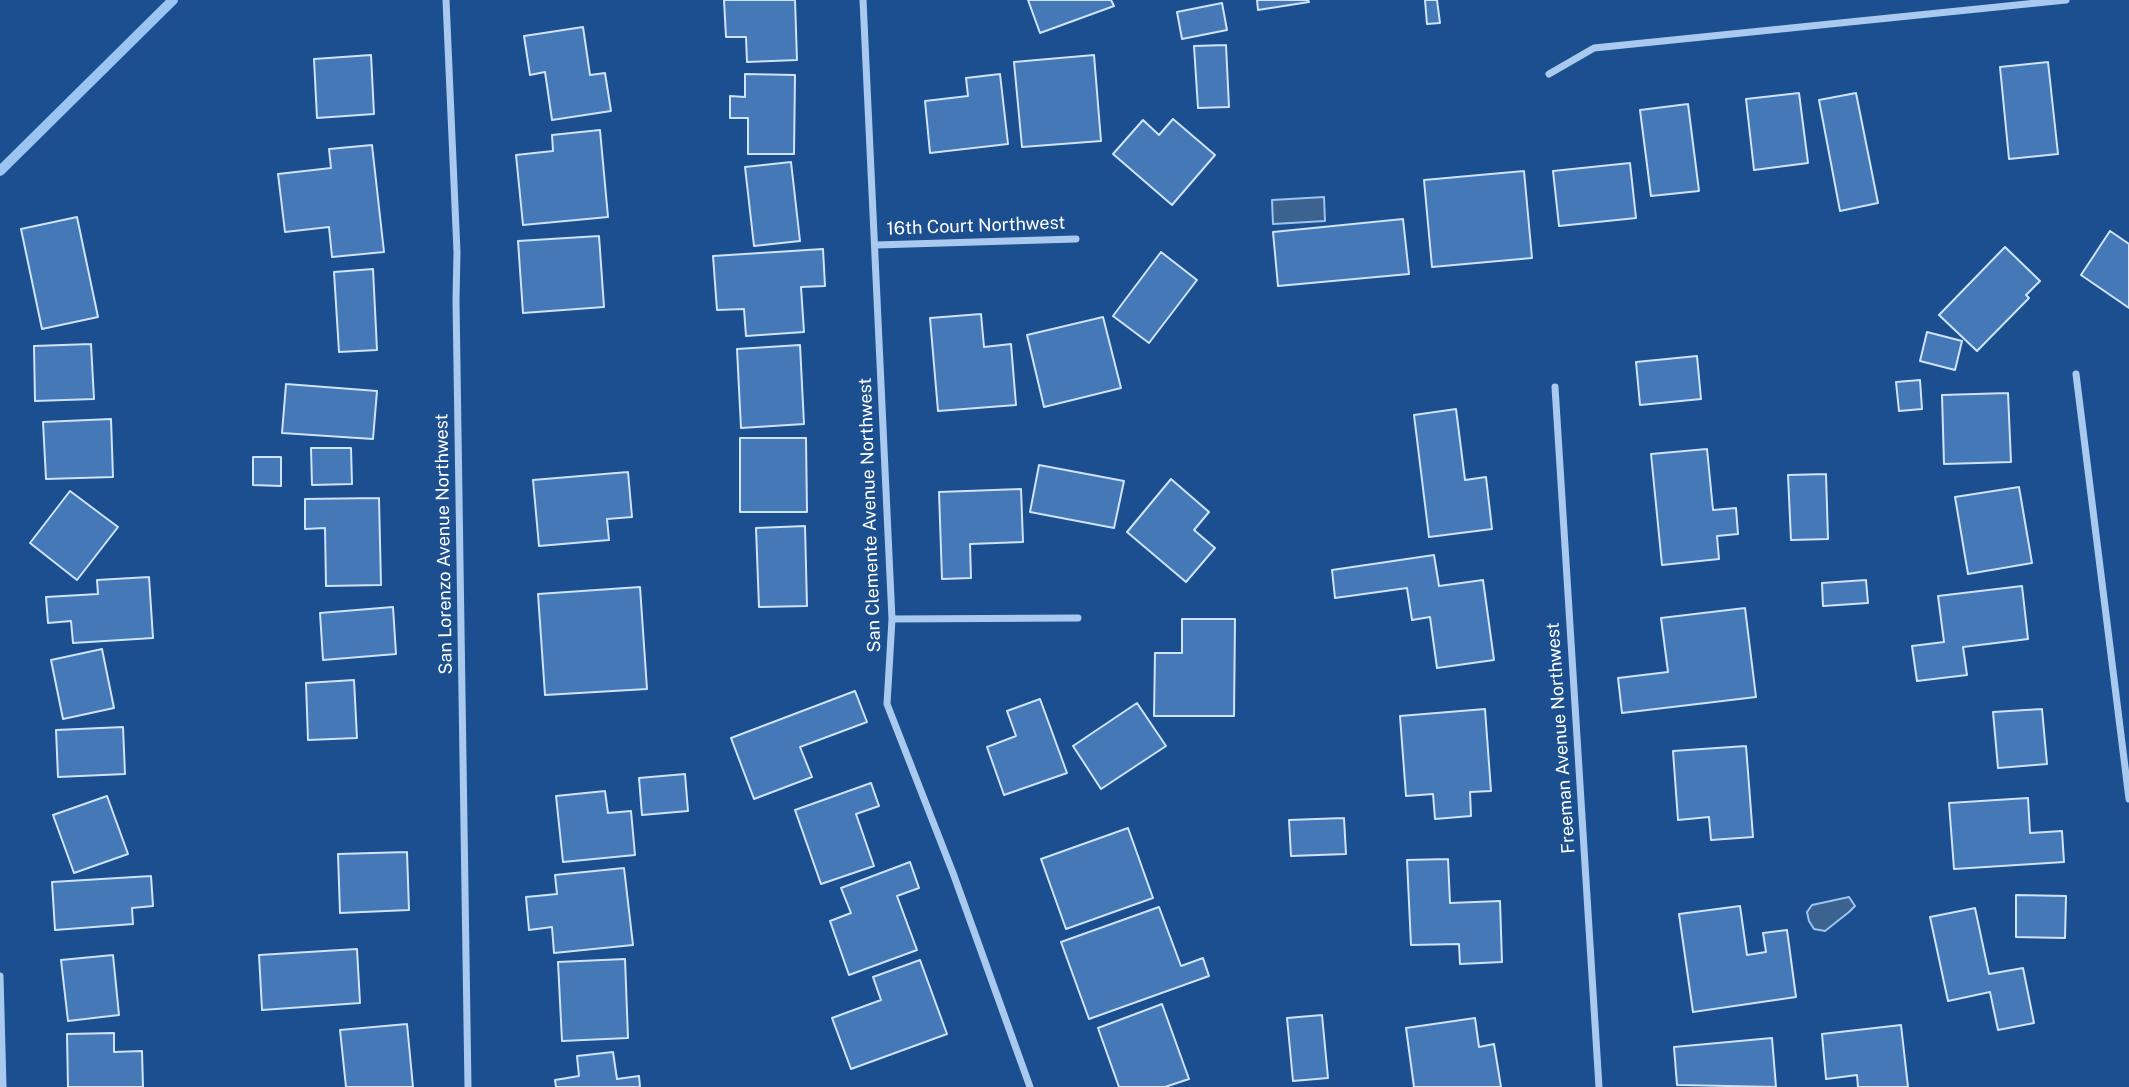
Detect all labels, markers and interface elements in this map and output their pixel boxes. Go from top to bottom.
street label: 16th Court Northwest [886,212,1066,240]
street label: San Clemente Avenue Northwest [854,377,886,653]
street label: San Lorenzo Avenue Northwest [431,413,457,675]
street label: Freeman Avenue Northwest [1542,622,1580,854]

